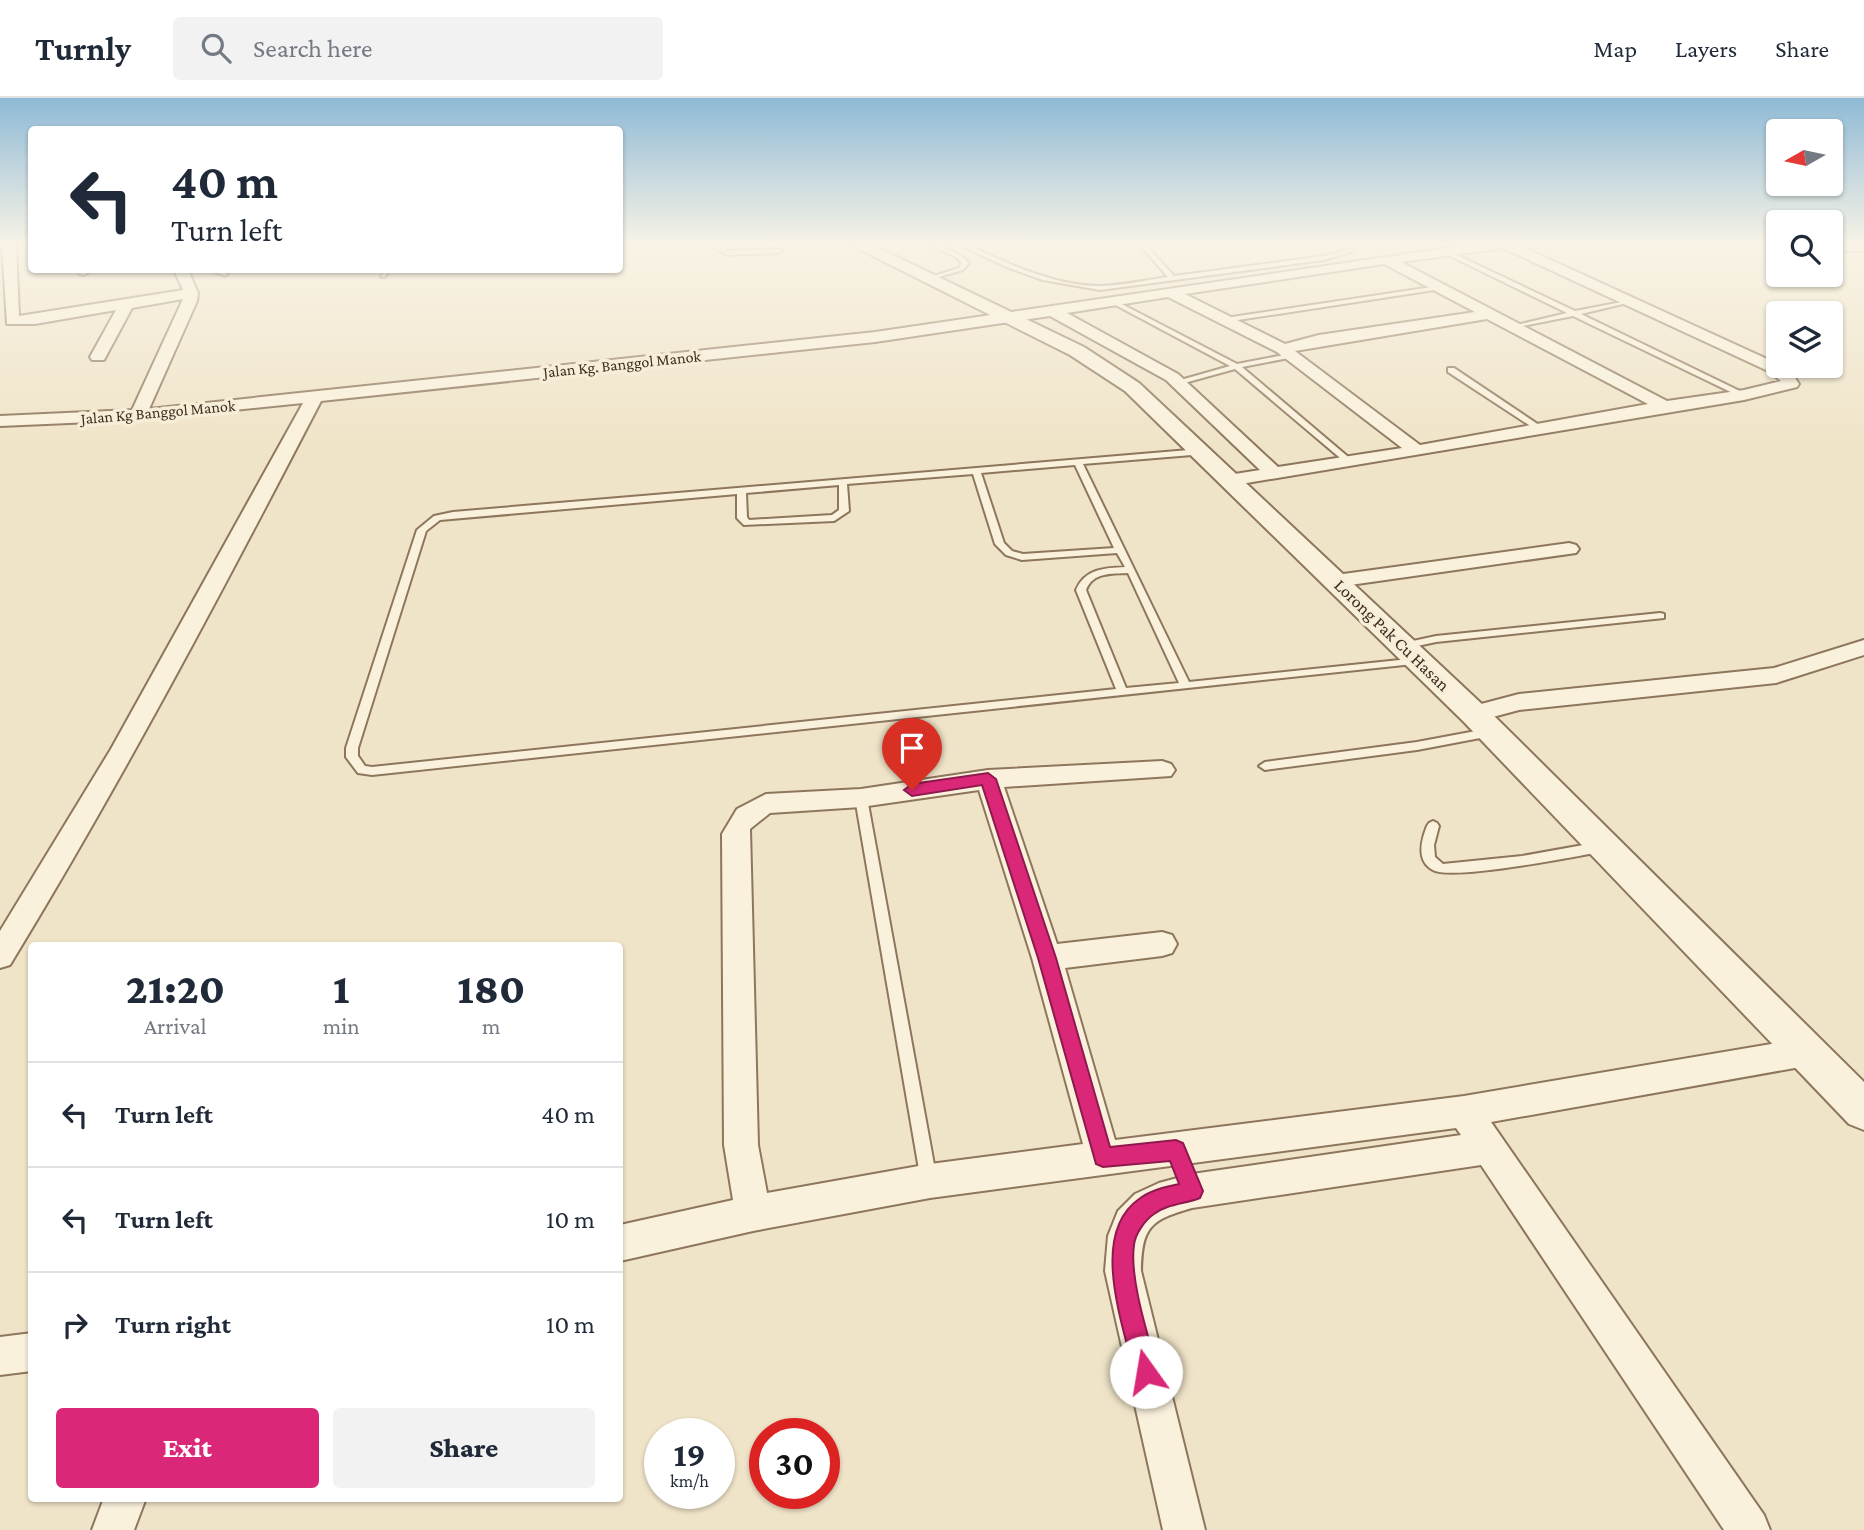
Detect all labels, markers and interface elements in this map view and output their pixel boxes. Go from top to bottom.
search box [173,17,663,80]
icon: search [197,29,235,67]
text: Turnly [35,30,131,67]
text: Search here [253,34,372,63]
text: Map [1593,35,1637,62]
text: Layers [1675,35,1737,62]
text: Share [1775,35,1829,62]
north arrow [1766,119,1843,196]
map controls [1766,119,1843,378]
icon: left [56,154,147,245]
text: 40 m [171,154,278,209]
button: search [1766,210,1843,287]
text: Turn left [171,212,282,248]
button: layers [1766,301,1843,378]
street label: Jalan Kg. Banggol Manok [540,347,702,382]
street label: Jalan Kg Banggol Manok [78,397,237,428]
street label: Lorong Pak Cu Hasan [1330,575,1454,695]
pin [882,718,942,790]
icon: arrive [893,729,931,767]
text: 21:20 [126,965,225,1012]
text: 1 [333,965,349,1012]
text: 180 [457,965,525,1012]
text: Arrival [144,1013,207,1039]
text: min [323,1013,360,1039]
text: m [482,1013,501,1039]
icon: left [56,1096,94,1134]
text: Turn left [115,1100,213,1129]
text: 40 m [541,1100,595,1129]
icon: left [56,1201,94,1239]
text: Turn left [115,1205,213,1234]
text: 10 m [546,1205,595,1234]
icon: right [56,1306,94,1344]
text: Turn right [115,1310,231,1339]
text: 10 m [546,1310,595,1339]
position arrow [1109,1335,1183,1409]
button: Exit [56,1408,319,1488]
button: Share [333,1408,595,1488]
speed limit sign: 30 [749,1418,840,1509]
text: 19 [673,1435,706,1474]
text: km/h [670,1471,709,1491]

